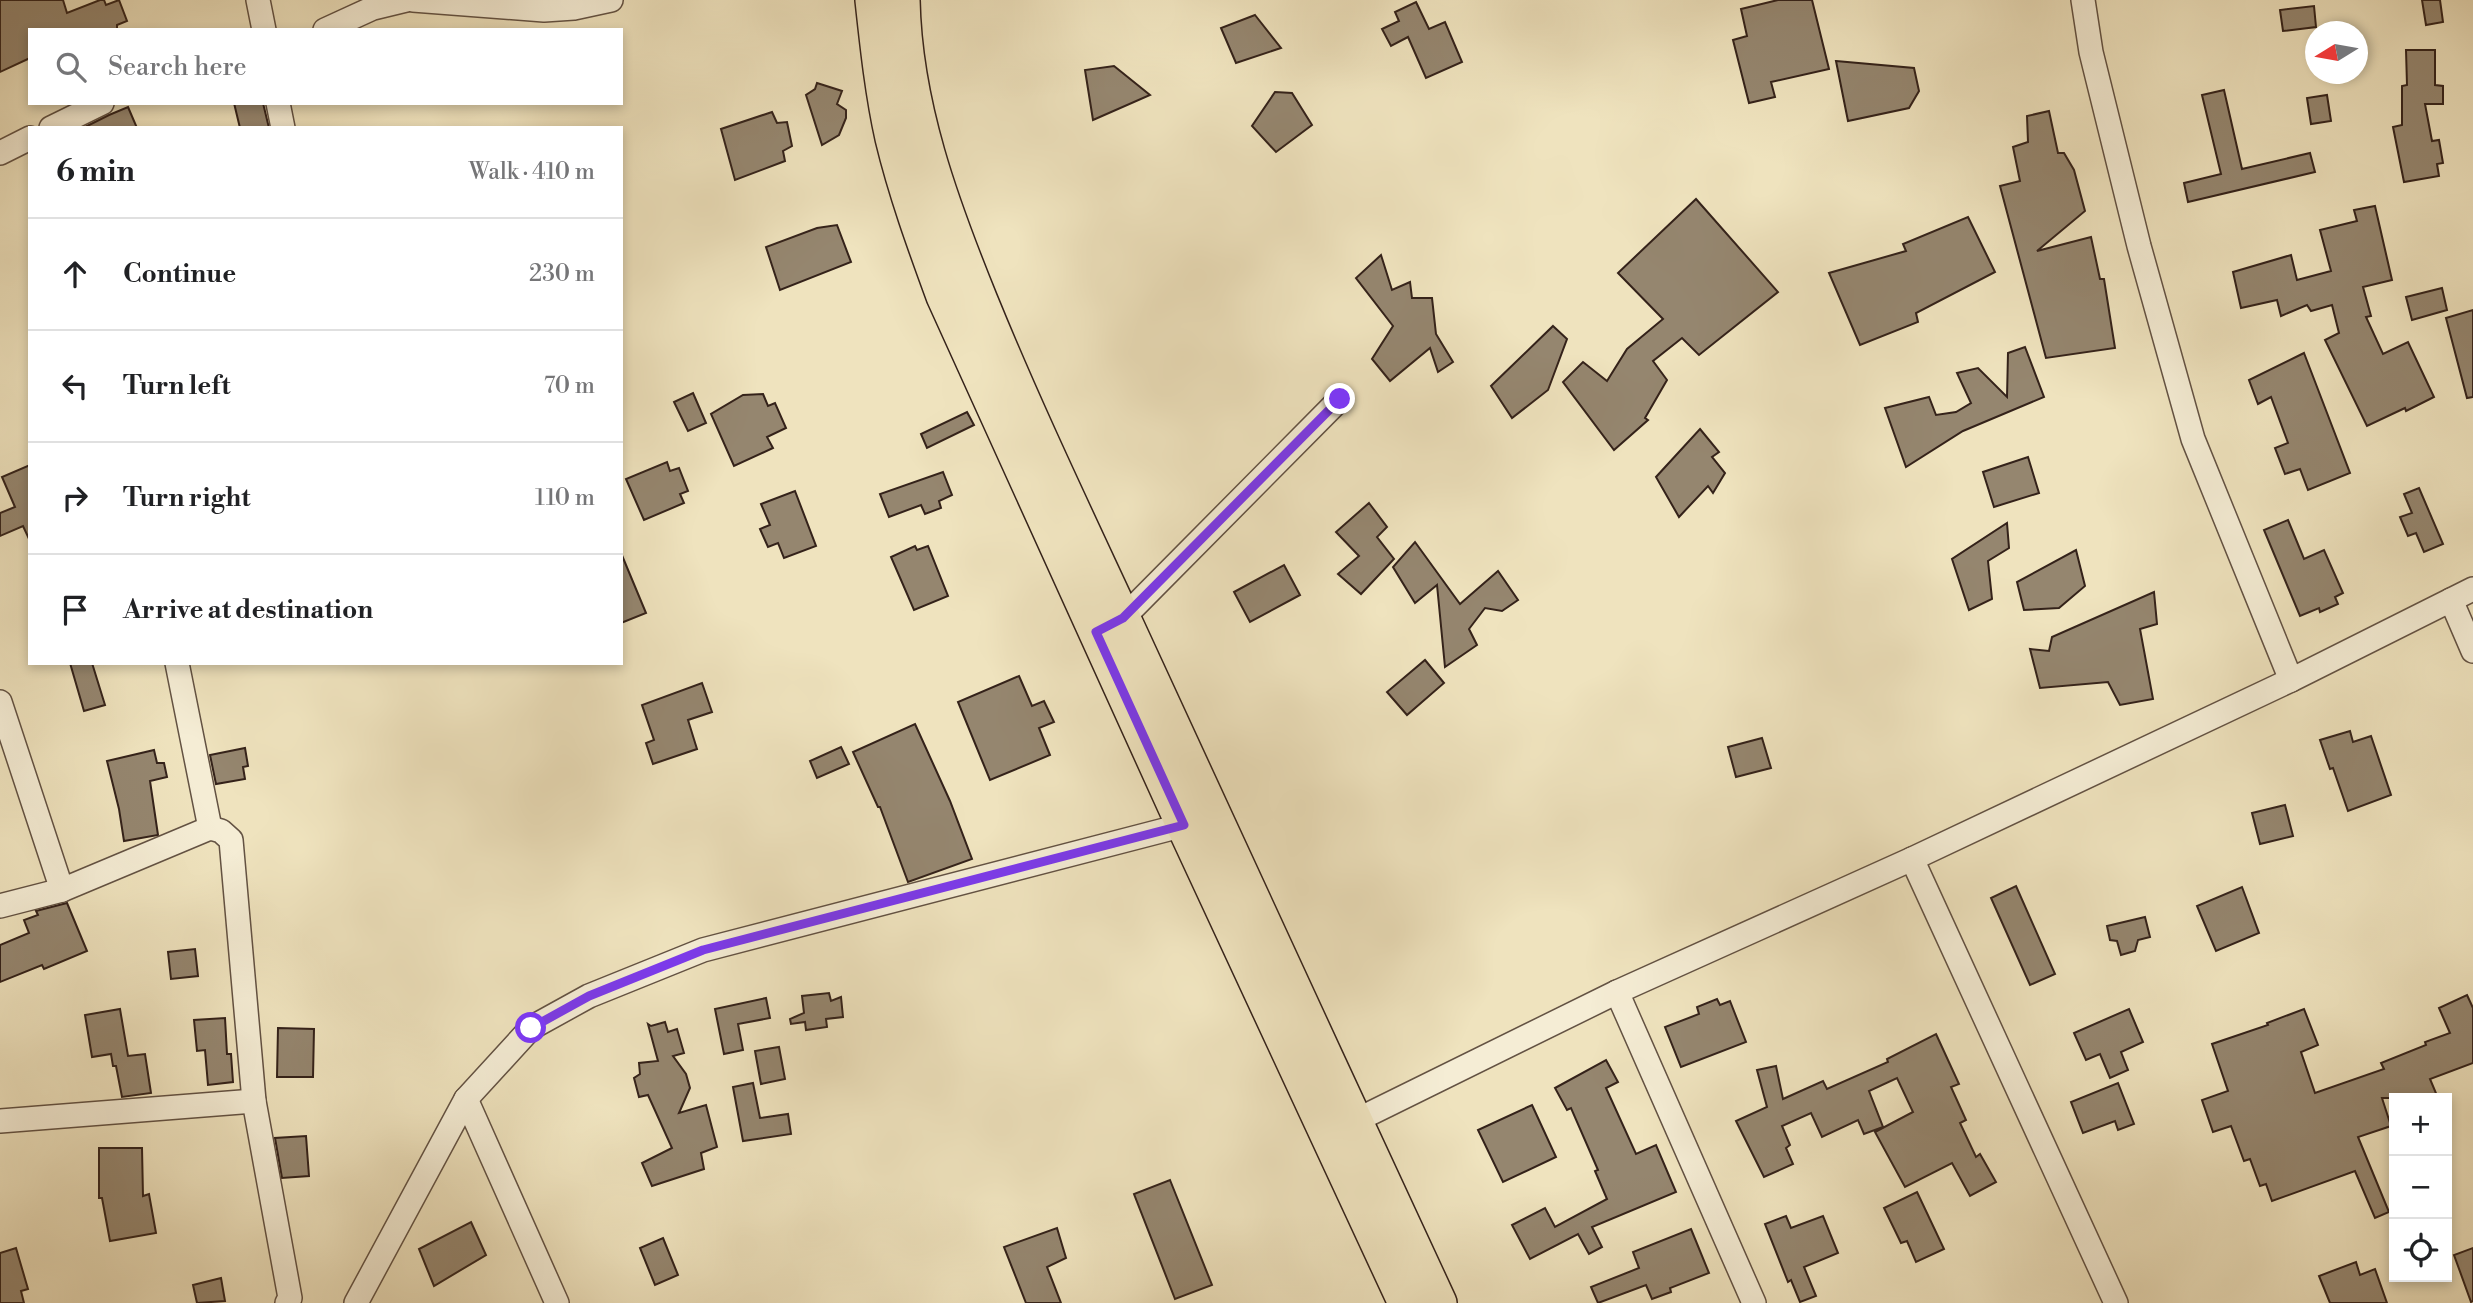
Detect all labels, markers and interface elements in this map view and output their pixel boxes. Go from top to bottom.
north arrow [2305,21,2368,84]
search box [28,28,623,105]
icon: search [52,48,90,86]
text: Search here [108,51,247,83]
text: 6 min [56,153,135,191]
text: Walk · 410 m [469,158,595,186]
icon: ahead [56,255,94,293]
text: Continue [123,258,236,290]
text: 230 m [529,260,595,288]
icon: left [56,367,94,405]
text: Turn left [123,370,231,402]
text: 70 m [544,372,595,400]
route end [1324,383,1355,414]
icon: right [56,479,94,517]
text: Turn right [123,482,251,514]
text: 110 m [535,484,595,512]
icon: arrive [56,591,94,629]
text: Arrive at destination [123,594,373,626]
route start [515,1012,546,1043]
map controls [2389,1093,2452,1282]
button: + [2389,1093,2452,1156]
button: − [2389,1156,2452,1219]
button: locate [2389,1219,2452,1282]

